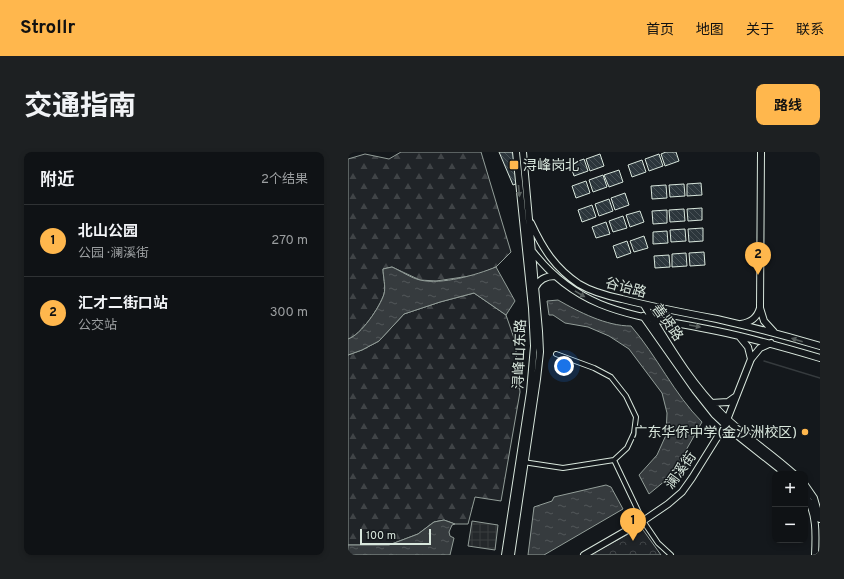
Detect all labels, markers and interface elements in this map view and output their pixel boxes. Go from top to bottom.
text: Strollr [20,16,75,40]
text: 首页 [646,22,674,39]
text: 地图 [696,22,724,39]
text: 关于 [746,22,774,39]
text: 联系 [796,22,824,39]
button: 路线 [756,84,820,125]
text: 交通指南 [24,90,136,126]
place label: 浔峰岗北 [523,157,579,175]
marker: 浔峰岗北 [508,159,520,171]
text: 附近 [40,170,74,192]
text: 2个结果 [261,172,308,188]
one-way arrow [516,185,523,197]
text: 北山公园 [78,223,138,242]
text: 1 [50,233,56,249]
text: 270 m [271,233,308,249]
pin: 2 [745,242,771,275]
text: 公园 · 澜溪街 [78,246,149,262]
street label: 谷诒路 [603,275,648,302]
one-way arrow [574,291,586,298]
text: 汇才二街口站 [78,295,168,314]
street label: 善贤路 [648,301,686,345]
text: 2 [49,305,57,321]
text: 300 m [270,305,308,321]
text: 公交站 [78,318,117,334]
street label: 浔峰山东路 [510,319,530,389]
one-way arrow [689,324,701,330]
one-way arrow [791,337,803,343]
your location [554,356,574,376]
place label: 广东华侨中学(金沙洲校区) [633,424,797,442]
marker: 广东华侨中学(金沙洲校区) [800,427,810,437]
street label: 澜溪街 [662,449,700,493]
map controls [772,471,808,543]
button: + [772,471,808,507]
button: − [772,507,808,543]
pin: 1 [620,508,646,541]
scale bar [360,527,431,546]
text: 100 m [366,529,396,543]

